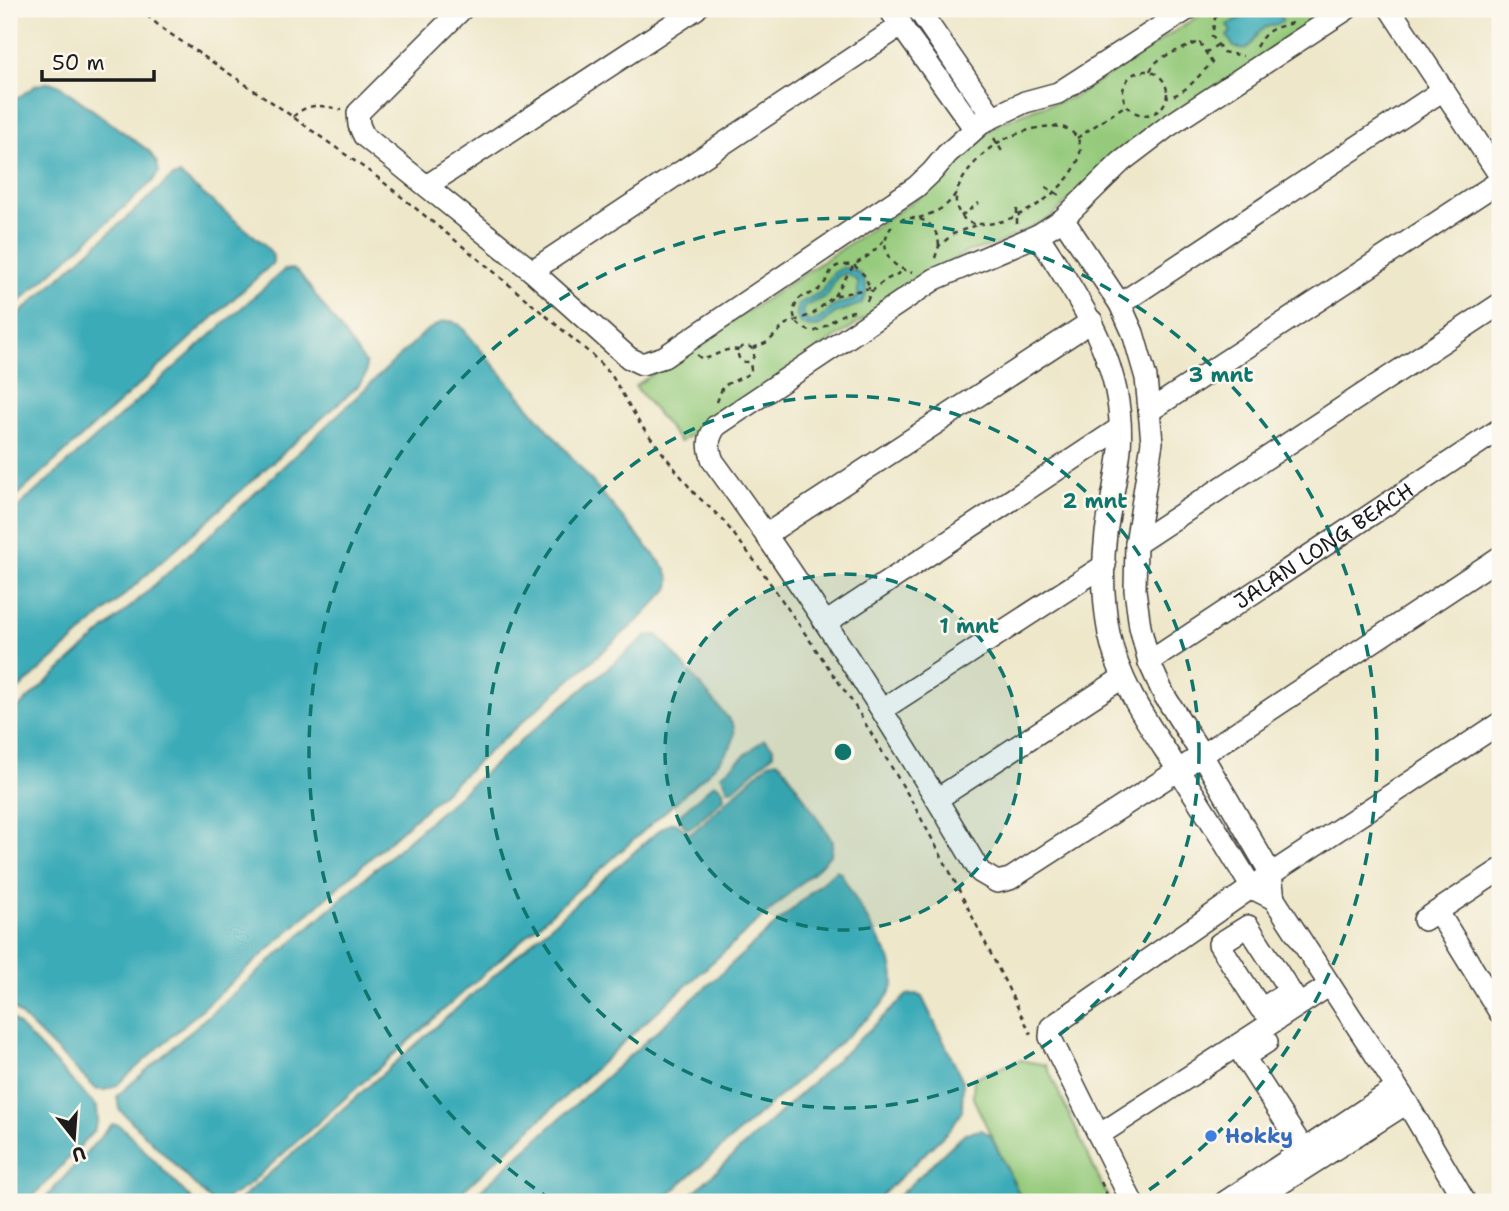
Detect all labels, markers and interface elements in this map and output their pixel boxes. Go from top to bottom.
scale bar [42,38,154,82]
text: 50 m [52,49,105,77]
text: 3 mnt [1189,361,1253,389]
street label: JALAN LONG BEACH [1229,476,1419,616]
text: 2 mnt [1063,487,1127,515]
text: 1 mnt [939,612,999,640]
centre of rings [831,740,855,764]
north arrow [38,1102,108,1172]
place label: Hokky [1225,1122,1293,1150]
marker: Hokky [1203,1128,1219,1144]
text: U [69,1140,89,1168]

